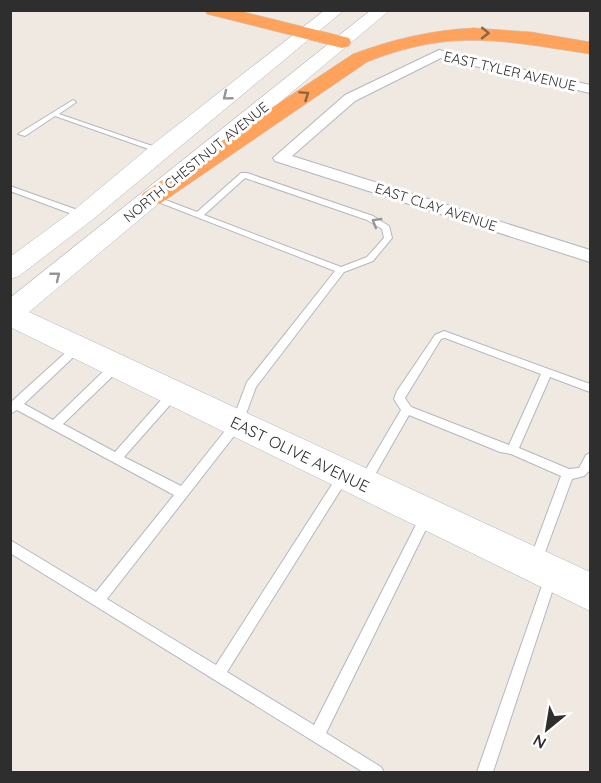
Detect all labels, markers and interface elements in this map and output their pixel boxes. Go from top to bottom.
one-way arrow [480,27,489,40]
street label: EAST TYLER AVENUE [442,47,578,95]
one-way arrow [223,89,234,100]
one-way arrow [298,91,309,102]
street label: NORTH CHESTNUT AVENUE [120,98,272,226]
street label: EAST CLAY AVENUE [373,179,499,235]
one-way arrow [372,218,382,230]
one-way arrow [49,272,60,283]
street label: EAST OLIVE AVENUE [227,412,373,496]
north arrow [517,699,577,759]
text: N [529,730,550,754]

